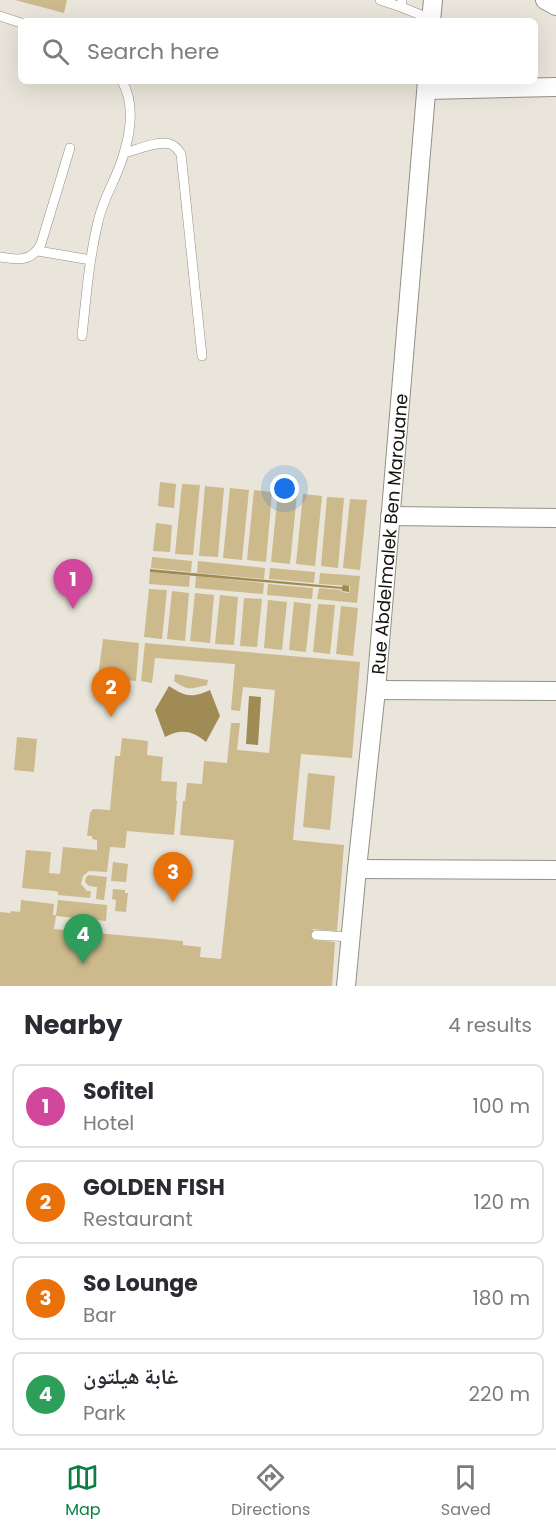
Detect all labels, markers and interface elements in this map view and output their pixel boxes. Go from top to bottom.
search box [18,18,538,84]
icon: search [39,35,72,68]
text: Search here [87,36,220,67]
street label: Rue Abdelmalek Ben Marouane [365,393,413,676]
your location [270,474,299,503]
pin: 1 [54,560,92,609]
pin: 2 [92,668,130,717]
pin: 3 [154,852,192,902]
pin: 4 [64,914,103,964]
text: Nearby [24,1007,122,1043]
text: 4 results [448,1011,532,1039]
text: Sofitel [83,1076,154,1107]
text: 1 [42,1092,49,1120]
text: 100 m [473,1092,530,1120]
text: Hotel [83,1109,134,1137]
text: GOLDEN FISH [83,1172,225,1203]
text: 2 [40,1188,51,1216]
text: 120 m [474,1188,530,1216]
text: Restaurant [83,1205,193,1233]
text: So Lounge [83,1268,198,1299]
text: 3 [39,1284,52,1312]
text: 180 m [472,1284,530,1312]
text: Bar [83,1301,116,1329]
text: غابة هيلتون [83,1361,178,1392]
text: 4 [39,1380,52,1408]
text: 220 m [469,1380,530,1408]
text: Park [83,1399,126,1427]
tab: Map [65,1461,101,1522]
tab: Directions [231,1461,310,1522]
tab: Saved [441,1461,491,1522]

